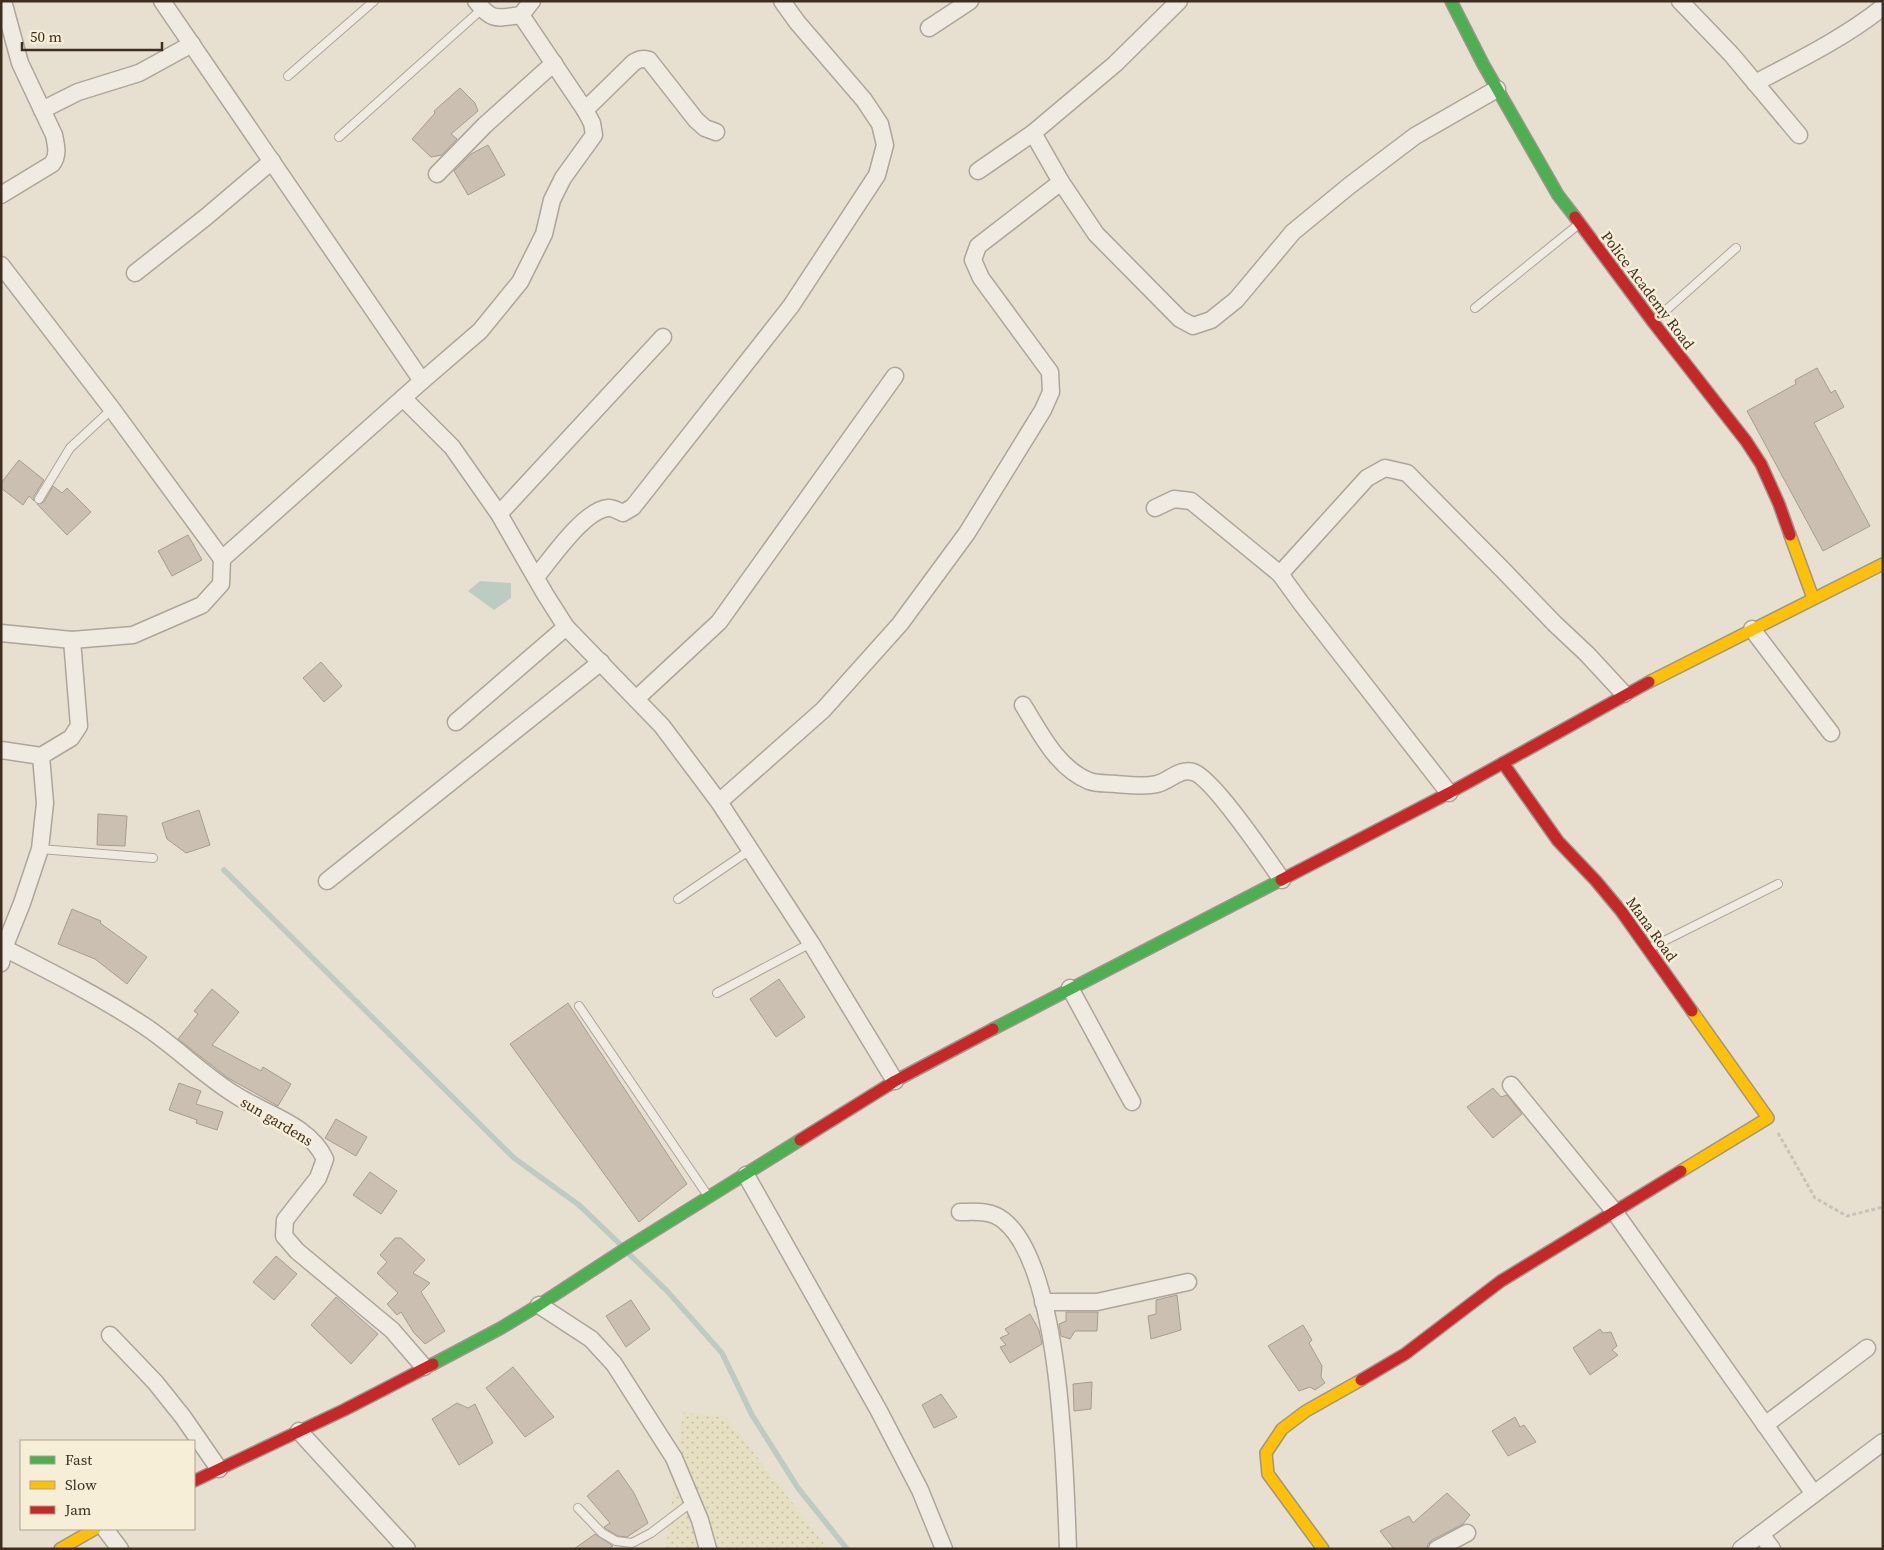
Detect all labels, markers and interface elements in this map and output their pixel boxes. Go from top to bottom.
scale bar [22,20,162,52]
text: 50 m [30,26,62,47]
street label: Police Academy Road [1597,227,1700,354]
street label: Mana Road [1621,892,1683,966]
street label: sun gardens [237,1091,317,1151]
legend [20,1440,195,1530]
text: Fast [65,1449,92,1470]
text: Slow [65,1474,97,1495]
text: Jam [64,1499,92,1520]

